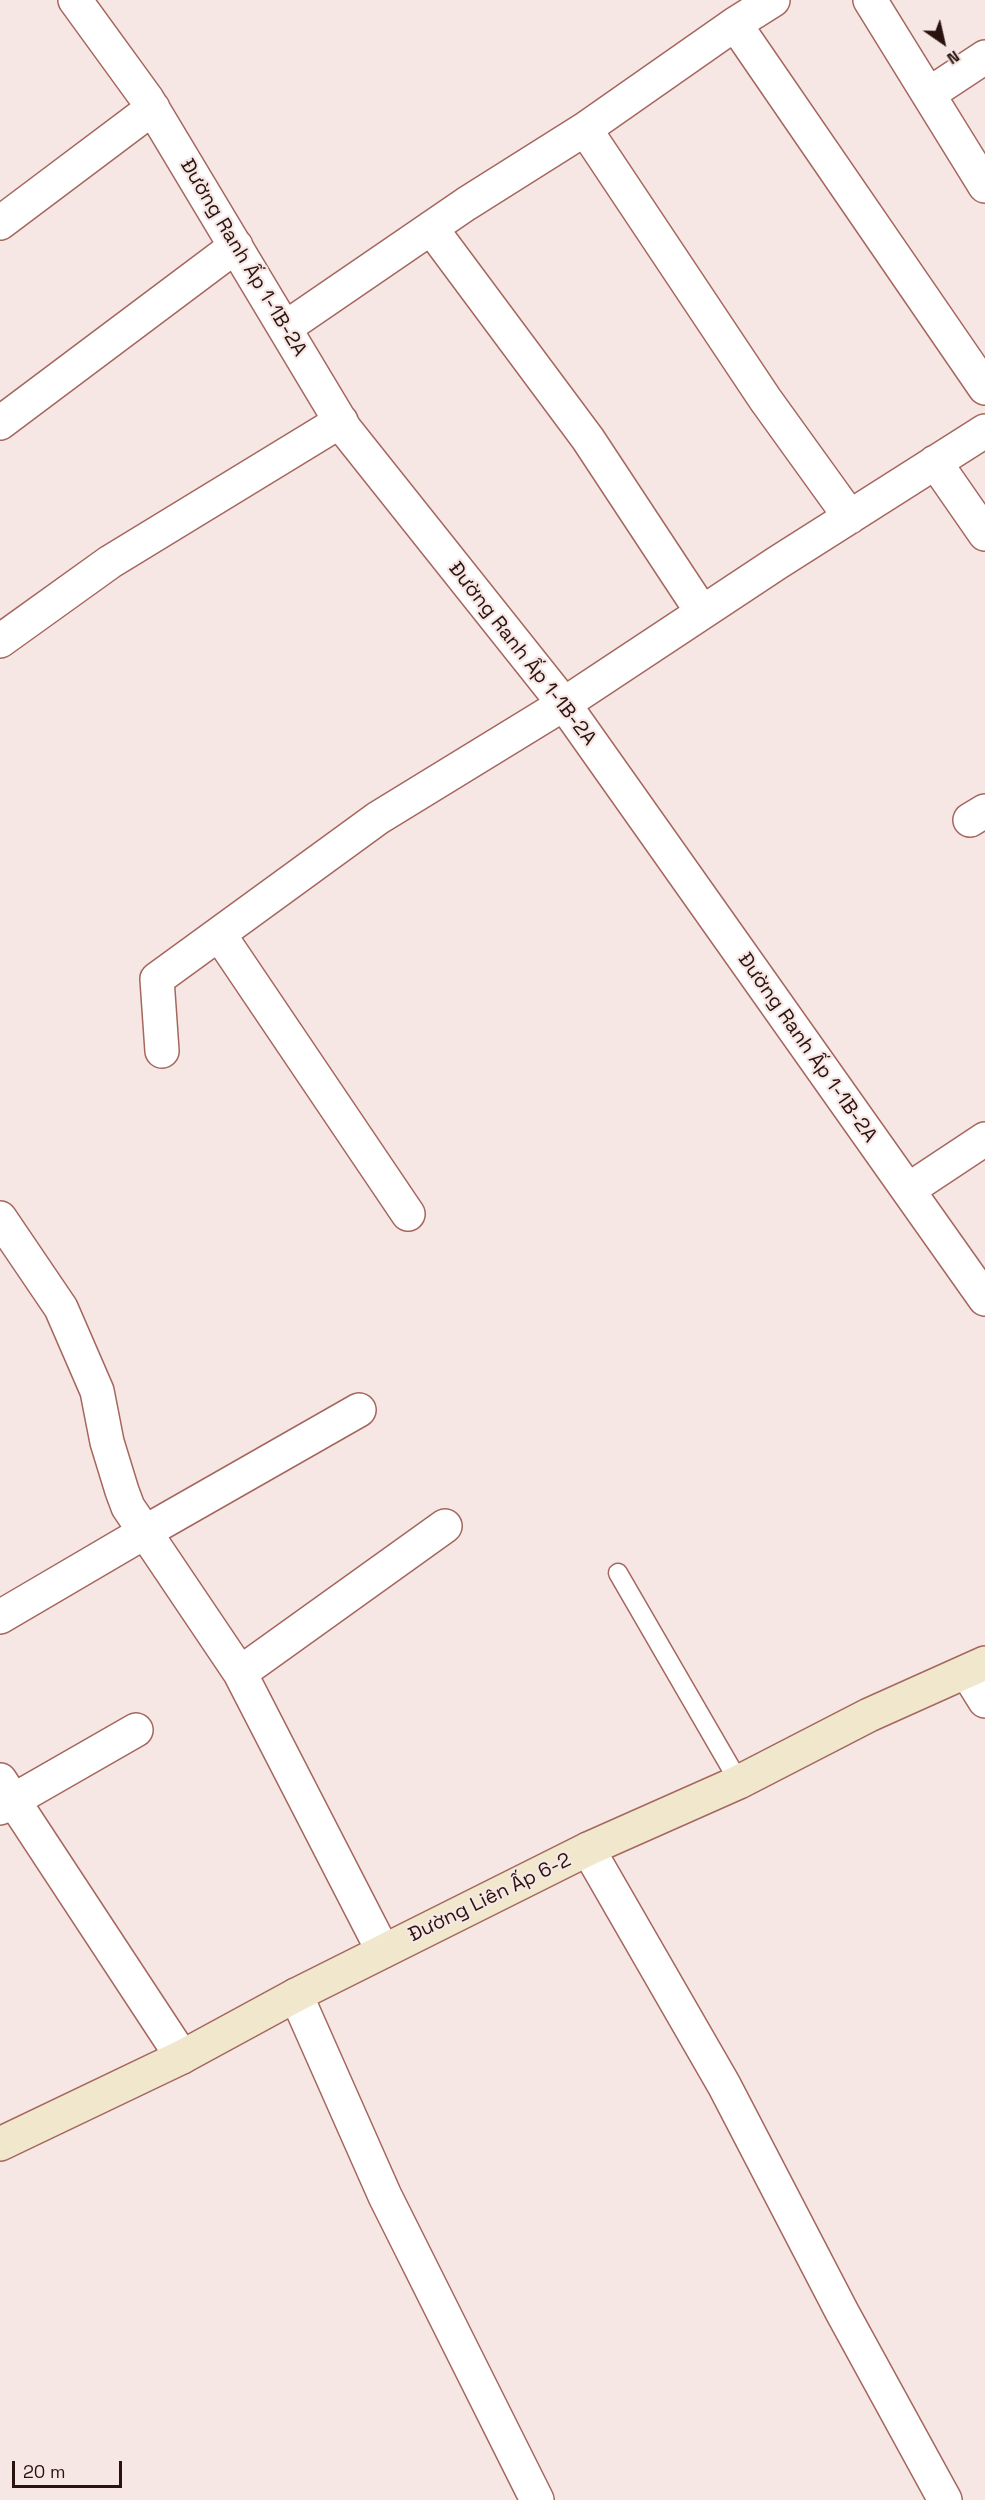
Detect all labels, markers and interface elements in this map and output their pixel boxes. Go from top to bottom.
north arrow [913,12,973,72]
text: N [943,46,964,69]
street label: Đường Ranh Ấp 1-1B-2A [175,155,311,361]
street label: Đường Ranh Ấp 1-1B-2A [443,558,601,750]
street label: Đường Ranh Ấp 1-1B-2A [732,949,882,1147]
street label: Đường Liên Ấp 6-2 [405,1848,575,1948]
scale bar [15,2449,124,2487]
text: 20 m [23,2460,66,2483]

